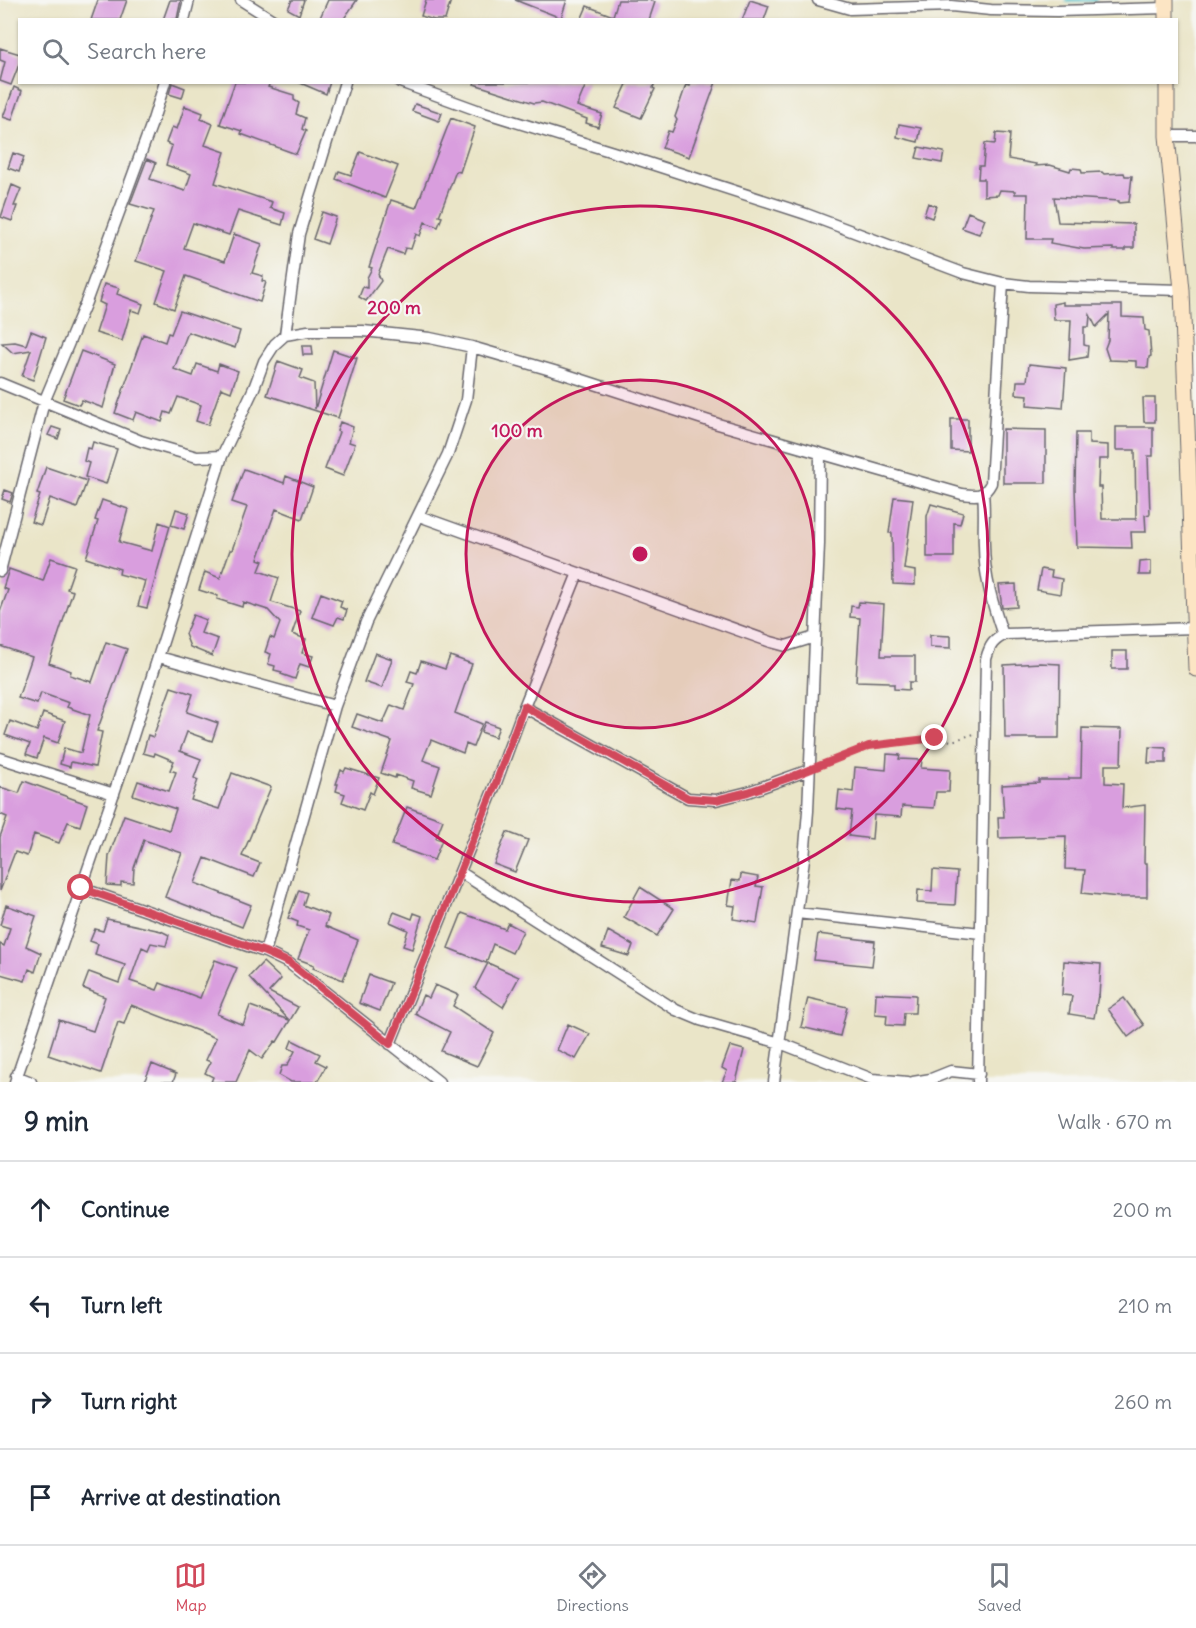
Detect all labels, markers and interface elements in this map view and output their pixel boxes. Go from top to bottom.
search box [18,18,1178,84]
icon: search [39,35,72,68]
text: Search here [87,37,206,65]
text: 200 m [367,296,421,319]
text: 100 m [492,419,543,442]
centre of rings [630,544,650,564]
route end [921,724,947,750]
route start [67,874,93,900]
text: 9 min [24,1105,89,1138]
text: Walk · 670 m [1058,1109,1172,1134]
icon: ahead [24,1193,57,1226]
text: Continue [81,1195,170,1223]
text: 200 m [1112,1197,1172,1222]
icon: left [24,1289,57,1322]
text: Turn left [81,1291,162,1319]
text: 210 m [1118,1293,1172,1318]
icon: right [24,1385,57,1418]
text: Turn right [81,1387,177,1415]
text: 260 m [1114,1389,1172,1414]
icon: arrive [24,1481,57,1514]
text: Arrive at destination [81,1483,281,1511]
tab: Map [174,1559,207,1615]
tab: Directions [556,1559,629,1615]
tab: Saved [978,1559,1022,1615]

